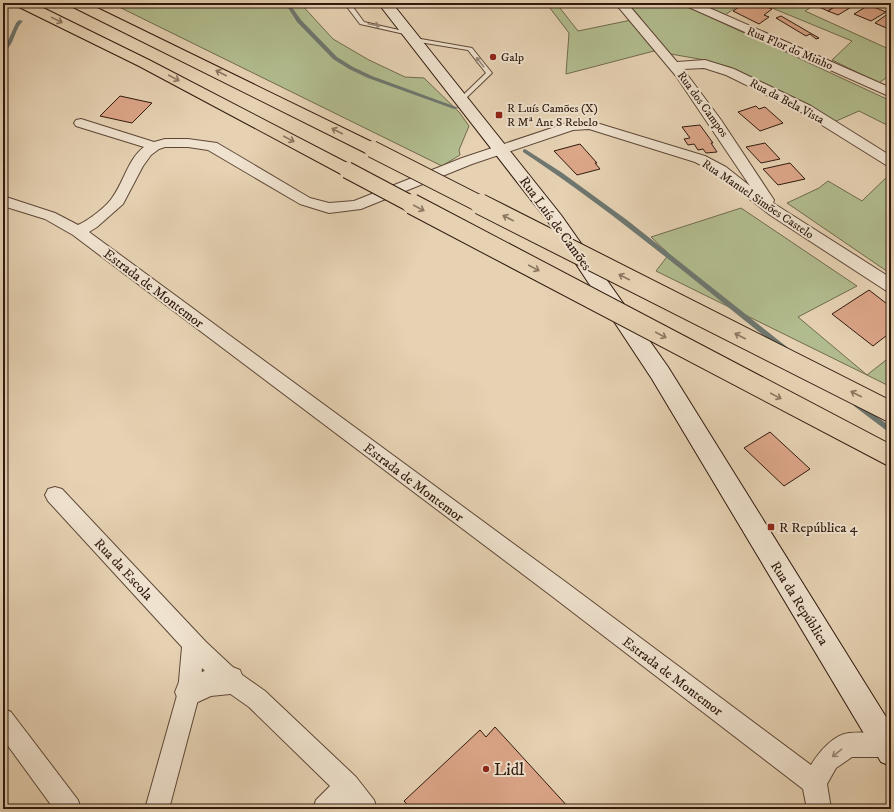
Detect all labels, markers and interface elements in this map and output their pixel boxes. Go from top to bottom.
one-way arrow [51,17,63,24]
one-way arrow [367,22,380,30]
street label: Rua Flor do Minho [745,24,835,73]
place label: Galp [501,50,524,65]
marker: Galp [488,52,498,62]
one-way arrow [476,56,484,67]
street label: Rua dos Campos [674,68,732,140]
one-way arrow [215,69,227,76]
one-way arrow [168,75,180,83]
street label: Rua da Bela Vista [747,75,827,128]
place label: R Luís Camões (X) R Mª Ant S Rebelo [507,101,598,130]
marker: R Luís Camões (X) R Mª Ant S Rebelo [494,110,504,120]
one-way arrow [331,127,343,135]
one-way arrow [282,136,294,143]
street label: Rua Manuel Simões Castelo [699,156,817,243]
street label: Rua Luís de Camões [515,173,596,274]
one-way arrow [412,205,424,212]
one-way arrow [503,214,515,221]
street label: Estrada de Montemor [100,245,208,333]
one-way arrow [527,265,539,273]
one-way arrow [619,273,631,280]
one-way arrow [734,331,746,339]
one-way arrow [655,332,667,340]
one-way arrow [850,390,862,397]
one-way arrow [770,392,782,400]
street label: Estrada de Montemor [360,439,468,527]
place label: R República 4 [779,519,858,537]
marker: R República 4 [766,522,776,532]
street label: Rua da Escola [90,535,157,605]
street label: Rua da República [766,558,832,649]
street label: Estrada de Montemor [619,633,727,721]
one-way arrow [832,749,843,757]
place label: Lidl [494,759,524,781]
marker: Lidl [481,764,491,774]

